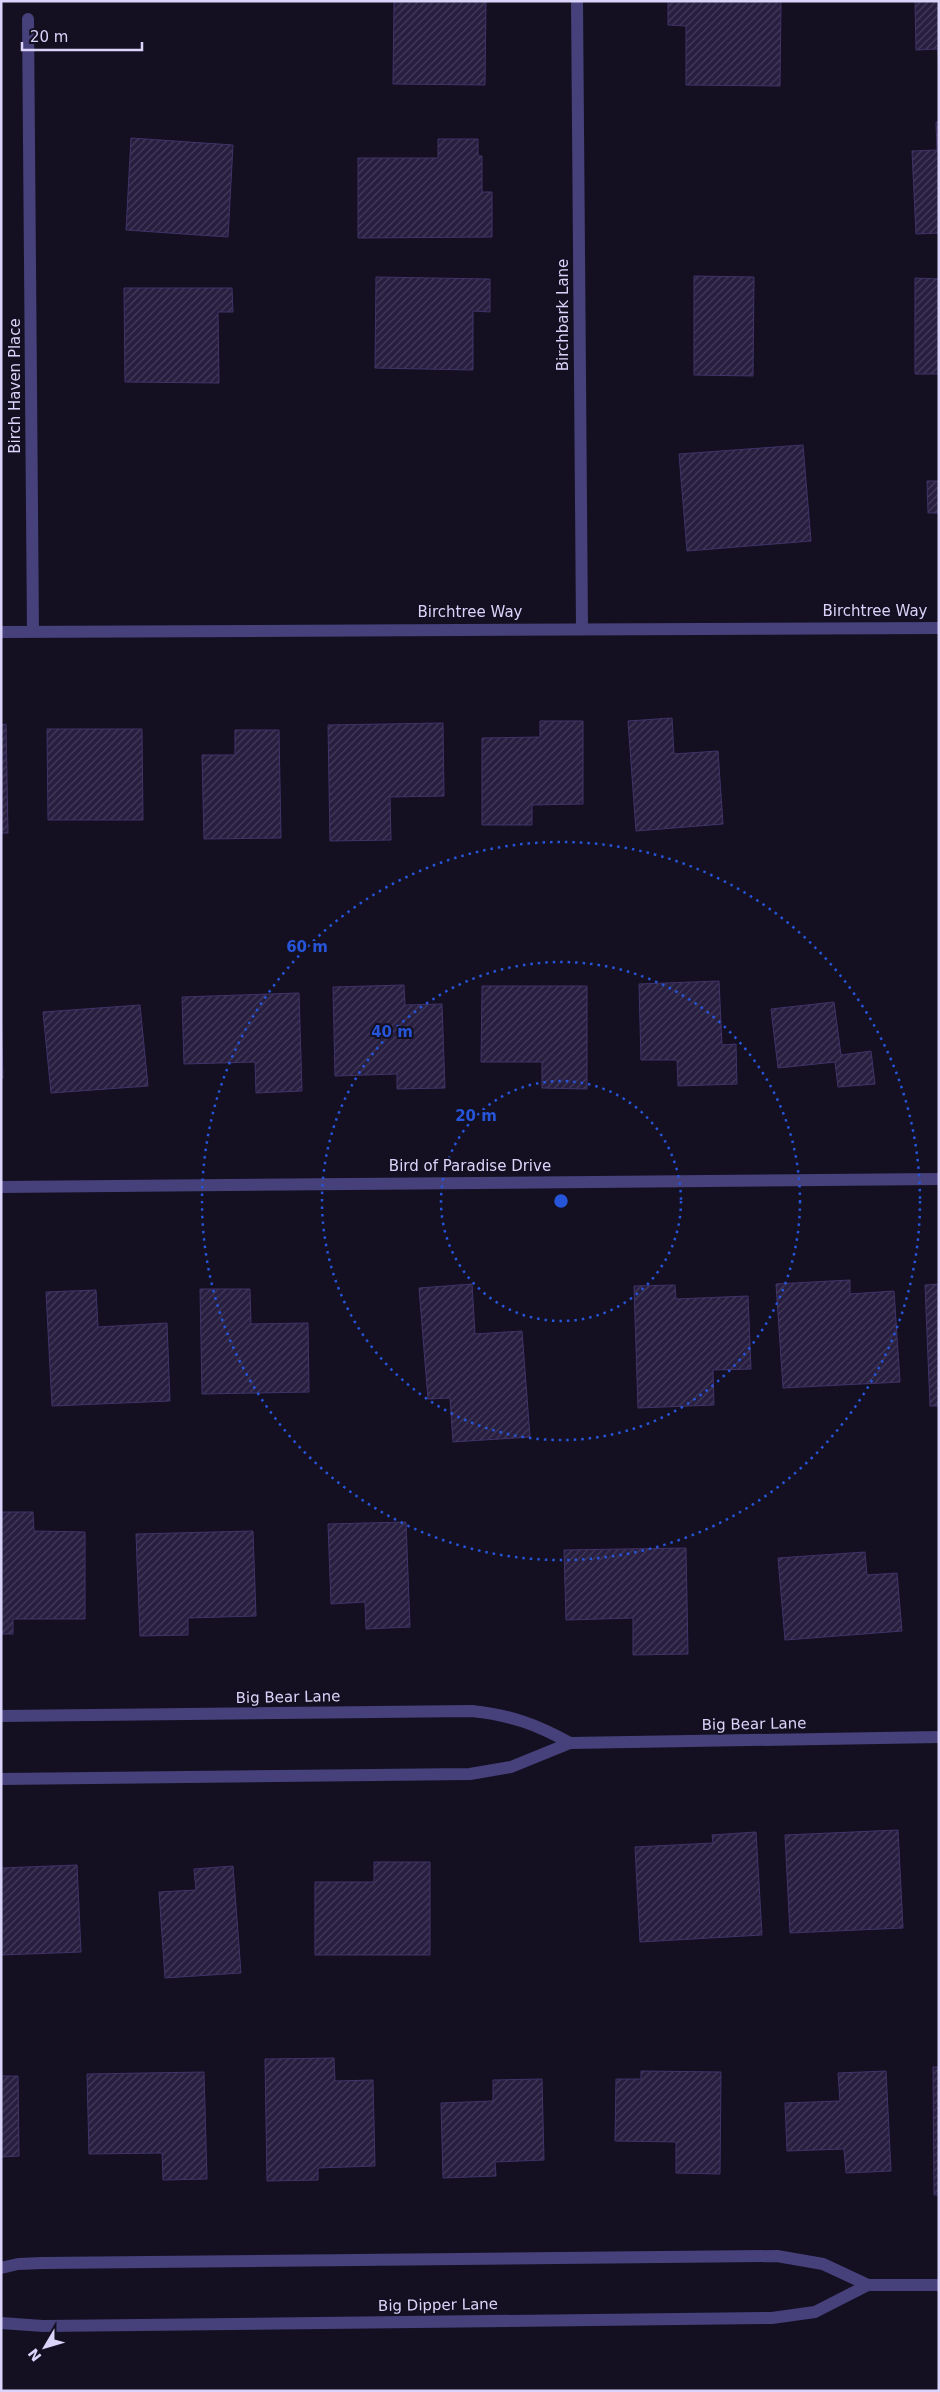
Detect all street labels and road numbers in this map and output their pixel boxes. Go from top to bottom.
street label: Birchbark Lane [554,259,572,371]
street label: Birch Haven Place [6,318,24,454]
street label: Birchtree Way [823,602,928,620]
street label: Birchtree Way [418,603,523,621]
street label: Bird of Paradise Drive [389,1157,551,1175]
street label: Big Bear Lane [236,1687,340,1707]
street label: Big Bear Lane [702,1714,806,1734]
street label: Big Dipper Lane [378,2295,498,2315]

